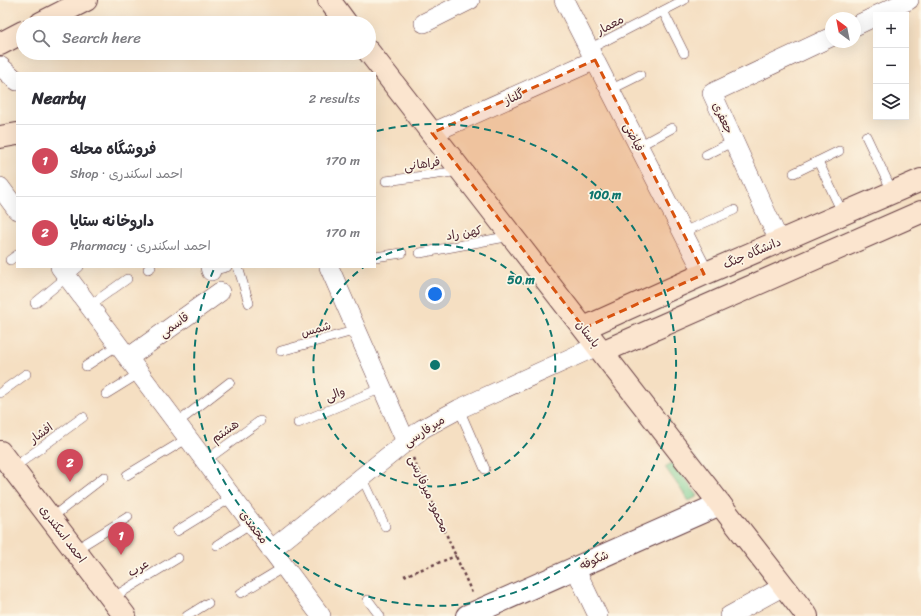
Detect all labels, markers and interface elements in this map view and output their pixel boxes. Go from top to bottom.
street label: معمار [591,8,628,42]
north arrow [825,12,861,48]
map controls [873,12,909,120]
button: + [873,12,909,48]
search box [16,16,376,60]
text: Search here [62,25,141,51]
icon: search [30,27,52,49]
button: − [873,48,909,84]
text: Nearby [32,83,86,113]
street label: گلناز [499,83,528,112]
button: layers [873,84,909,120]
text: 2 results [309,87,360,110]
street label: جعفری [706,98,740,138]
street label: فیاضی [617,118,651,156]
text: فروشگاه محله [70,136,156,162]
text: 1 [42,149,48,172]
text: 170 m [325,149,360,172]
street label: فراهانی [402,151,442,177]
text: Shop · احمد اسکندری [70,162,183,185]
text: 100 m [589,184,622,206]
text: داروخانه ستایا [70,208,154,234]
street label: کهن راد [444,219,484,247]
text: 2 [41,221,49,244]
text: 170 m [325,221,360,244]
street label: دانشگاه جنگ [719,231,785,275]
text: Pharmacy · احمد اسکندری [70,234,211,257]
text: 50 m [507,269,535,291]
your location [425,284,445,304]
street label: قاسمی [154,306,194,344]
street label: شمس [298,314,334,344]
street label: باستان [570,315,606,353]
centre of rings [428,358,442,372]
street label: والی [322,380,348,408]
street label: میرفارسی [399,409,449,453]
street label: هشتم [206,413,244,449]
street label: افشار [23,417,58,450]
pin: 2 [57,449,83,482]
street label: محمود میرفارسی [402,452,456,536]
street label: احمد اسکندری [34,500,92,568]
street label: محمدی [234,505,274,549]
pin: 1 [108,522,134,555]
street label: شکوفه [576,544,612,576]
street label: عرب [123,553,153,583]

